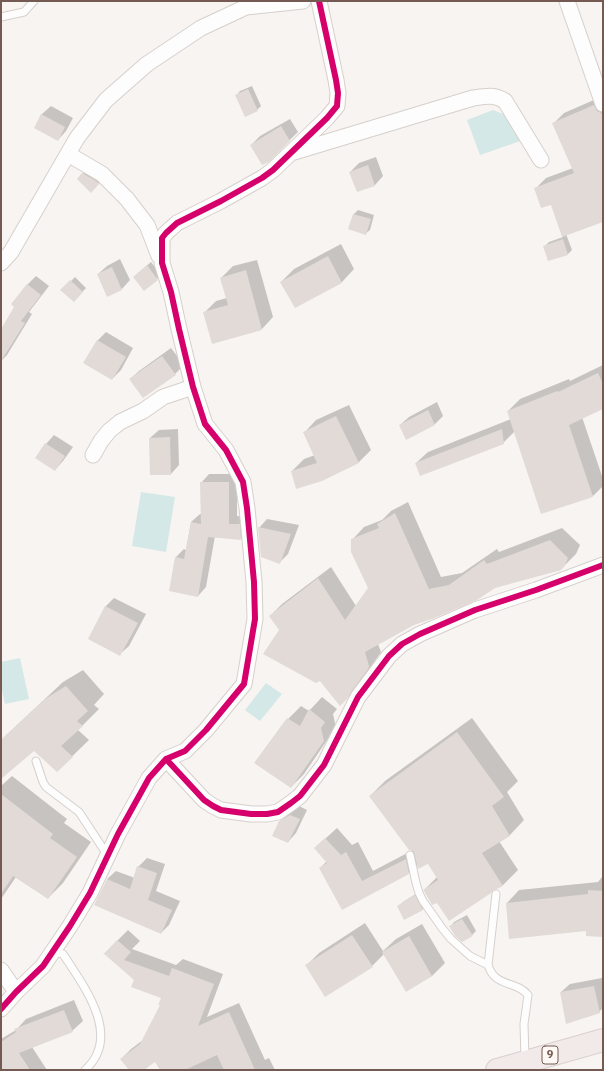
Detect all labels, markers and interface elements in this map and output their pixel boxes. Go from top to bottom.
road number: 9 [542,1046,558,1064]

